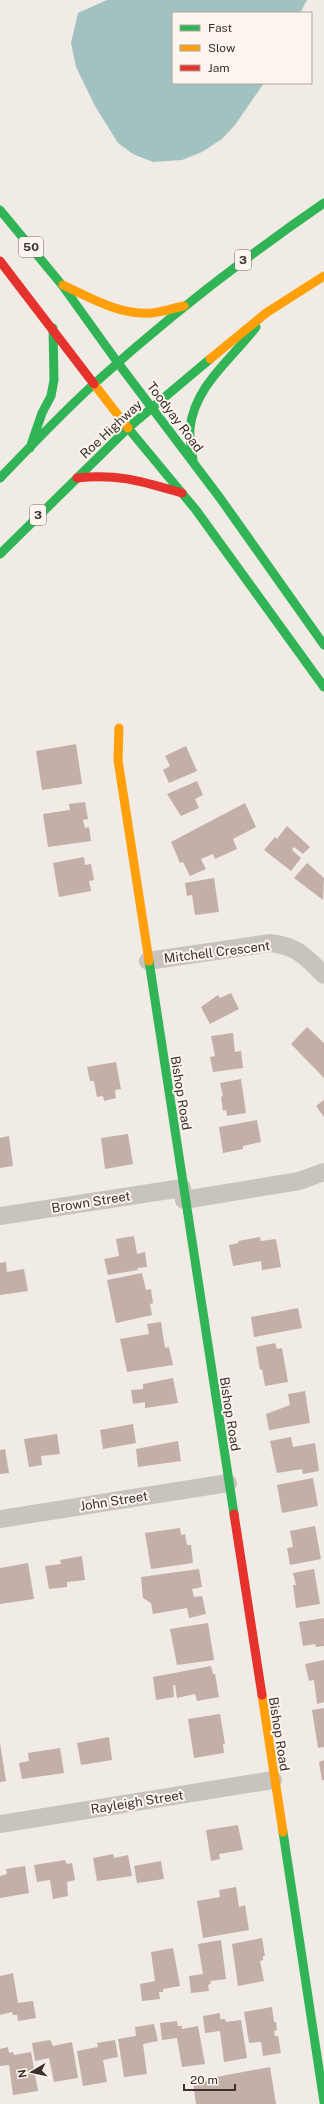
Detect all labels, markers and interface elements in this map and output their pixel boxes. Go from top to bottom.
legend [172,12,312,84]
text: Fast [208,21,233,35]
text: Slow [208,41,236,55]
text: Jam [208,61,230,75]
road number: 50 [19,237,43,257]
road number: 3 [235,250,251,270]
street label: Toodyay Road [144,379,206,455]
street label: Roe Highway [77,397,145,461]
road number: 3 [30,505,46,525]
street label: Mitchell Crescent [163,938,271,966]
street label: Bishop Road [168,1055,194,1131]
street label: Brown Street [50,1188,132,1216]
street label: Bishop Road [217,1376,243,1452]
street label: John Street [79,1488,149,1514]
street label: Bishop Road [266,1696,292,1772]
street label: Rayleigh Street [90,1787,184,1817]
north arrow [12,2052,52,2092]
scale bar [184,2066,235,2092]
text: N [16,2068,29,2079]
text: 20 m [190,2073,218,2087]

